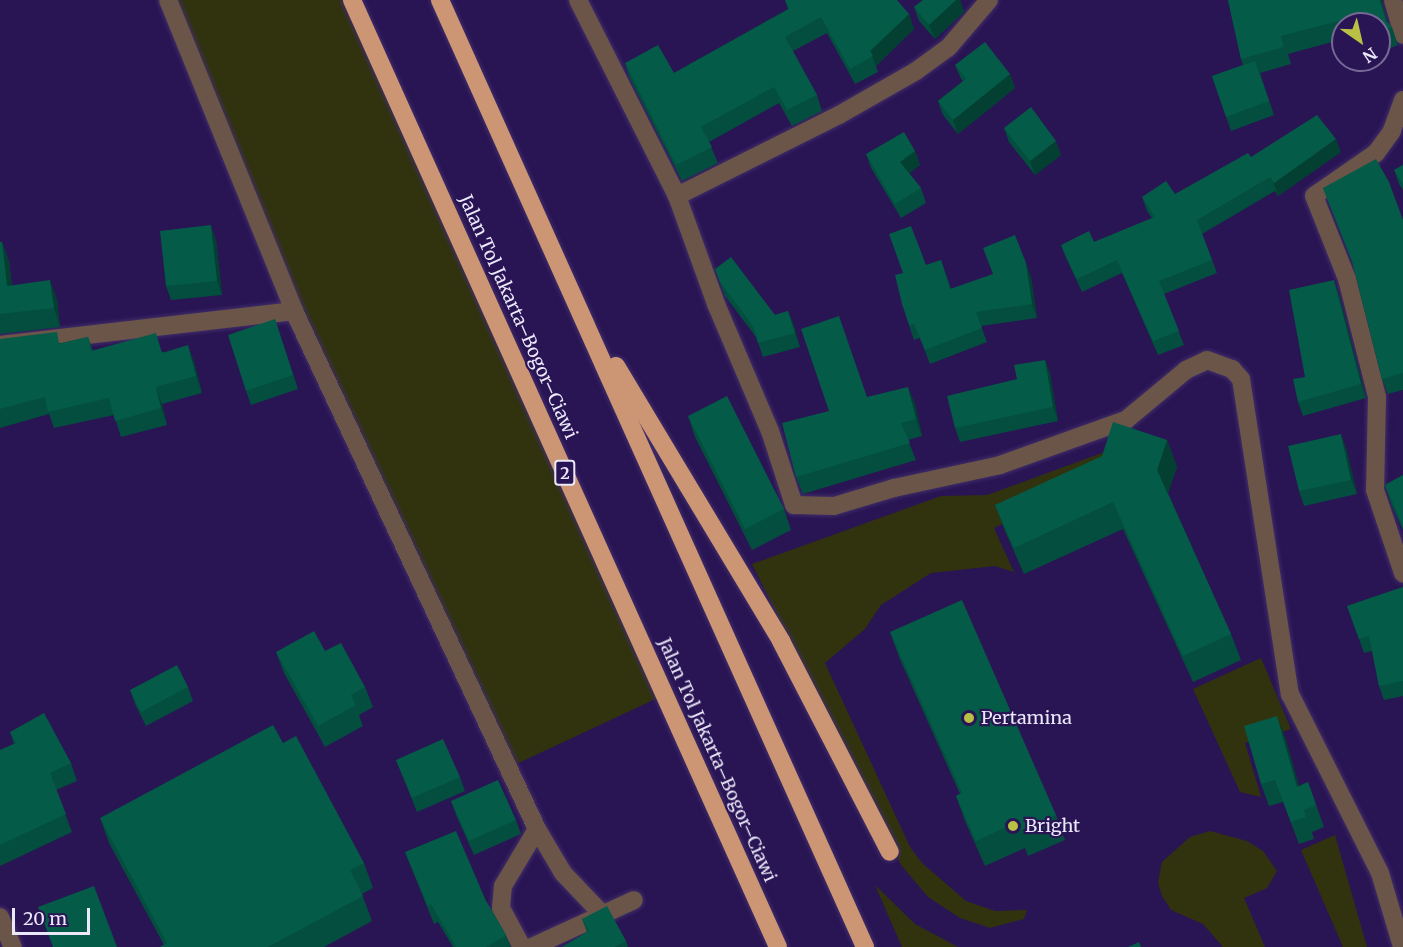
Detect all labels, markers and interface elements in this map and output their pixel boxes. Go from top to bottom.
north arrow [1331,12,1391,72]
text: N [1359,43,1381,67]
street label: Jalan Tol Jakarta–Bogor–Ciawi [454,192,582,442]
road number: 2 [553,460,577,486]
street label: Jalan Tol Jakarta–Bogor–Ciawi [653,635,781,885]
place label: Pertamina [981,707,1072,729]
marker: Pertamina [962,711,976,725]
place label: Bright [1025,815,1080,837]
marker: Bright [1006,819,1020,833]
scale bar [15,896,93,934]
text: 20 m [23,907,67,930]

